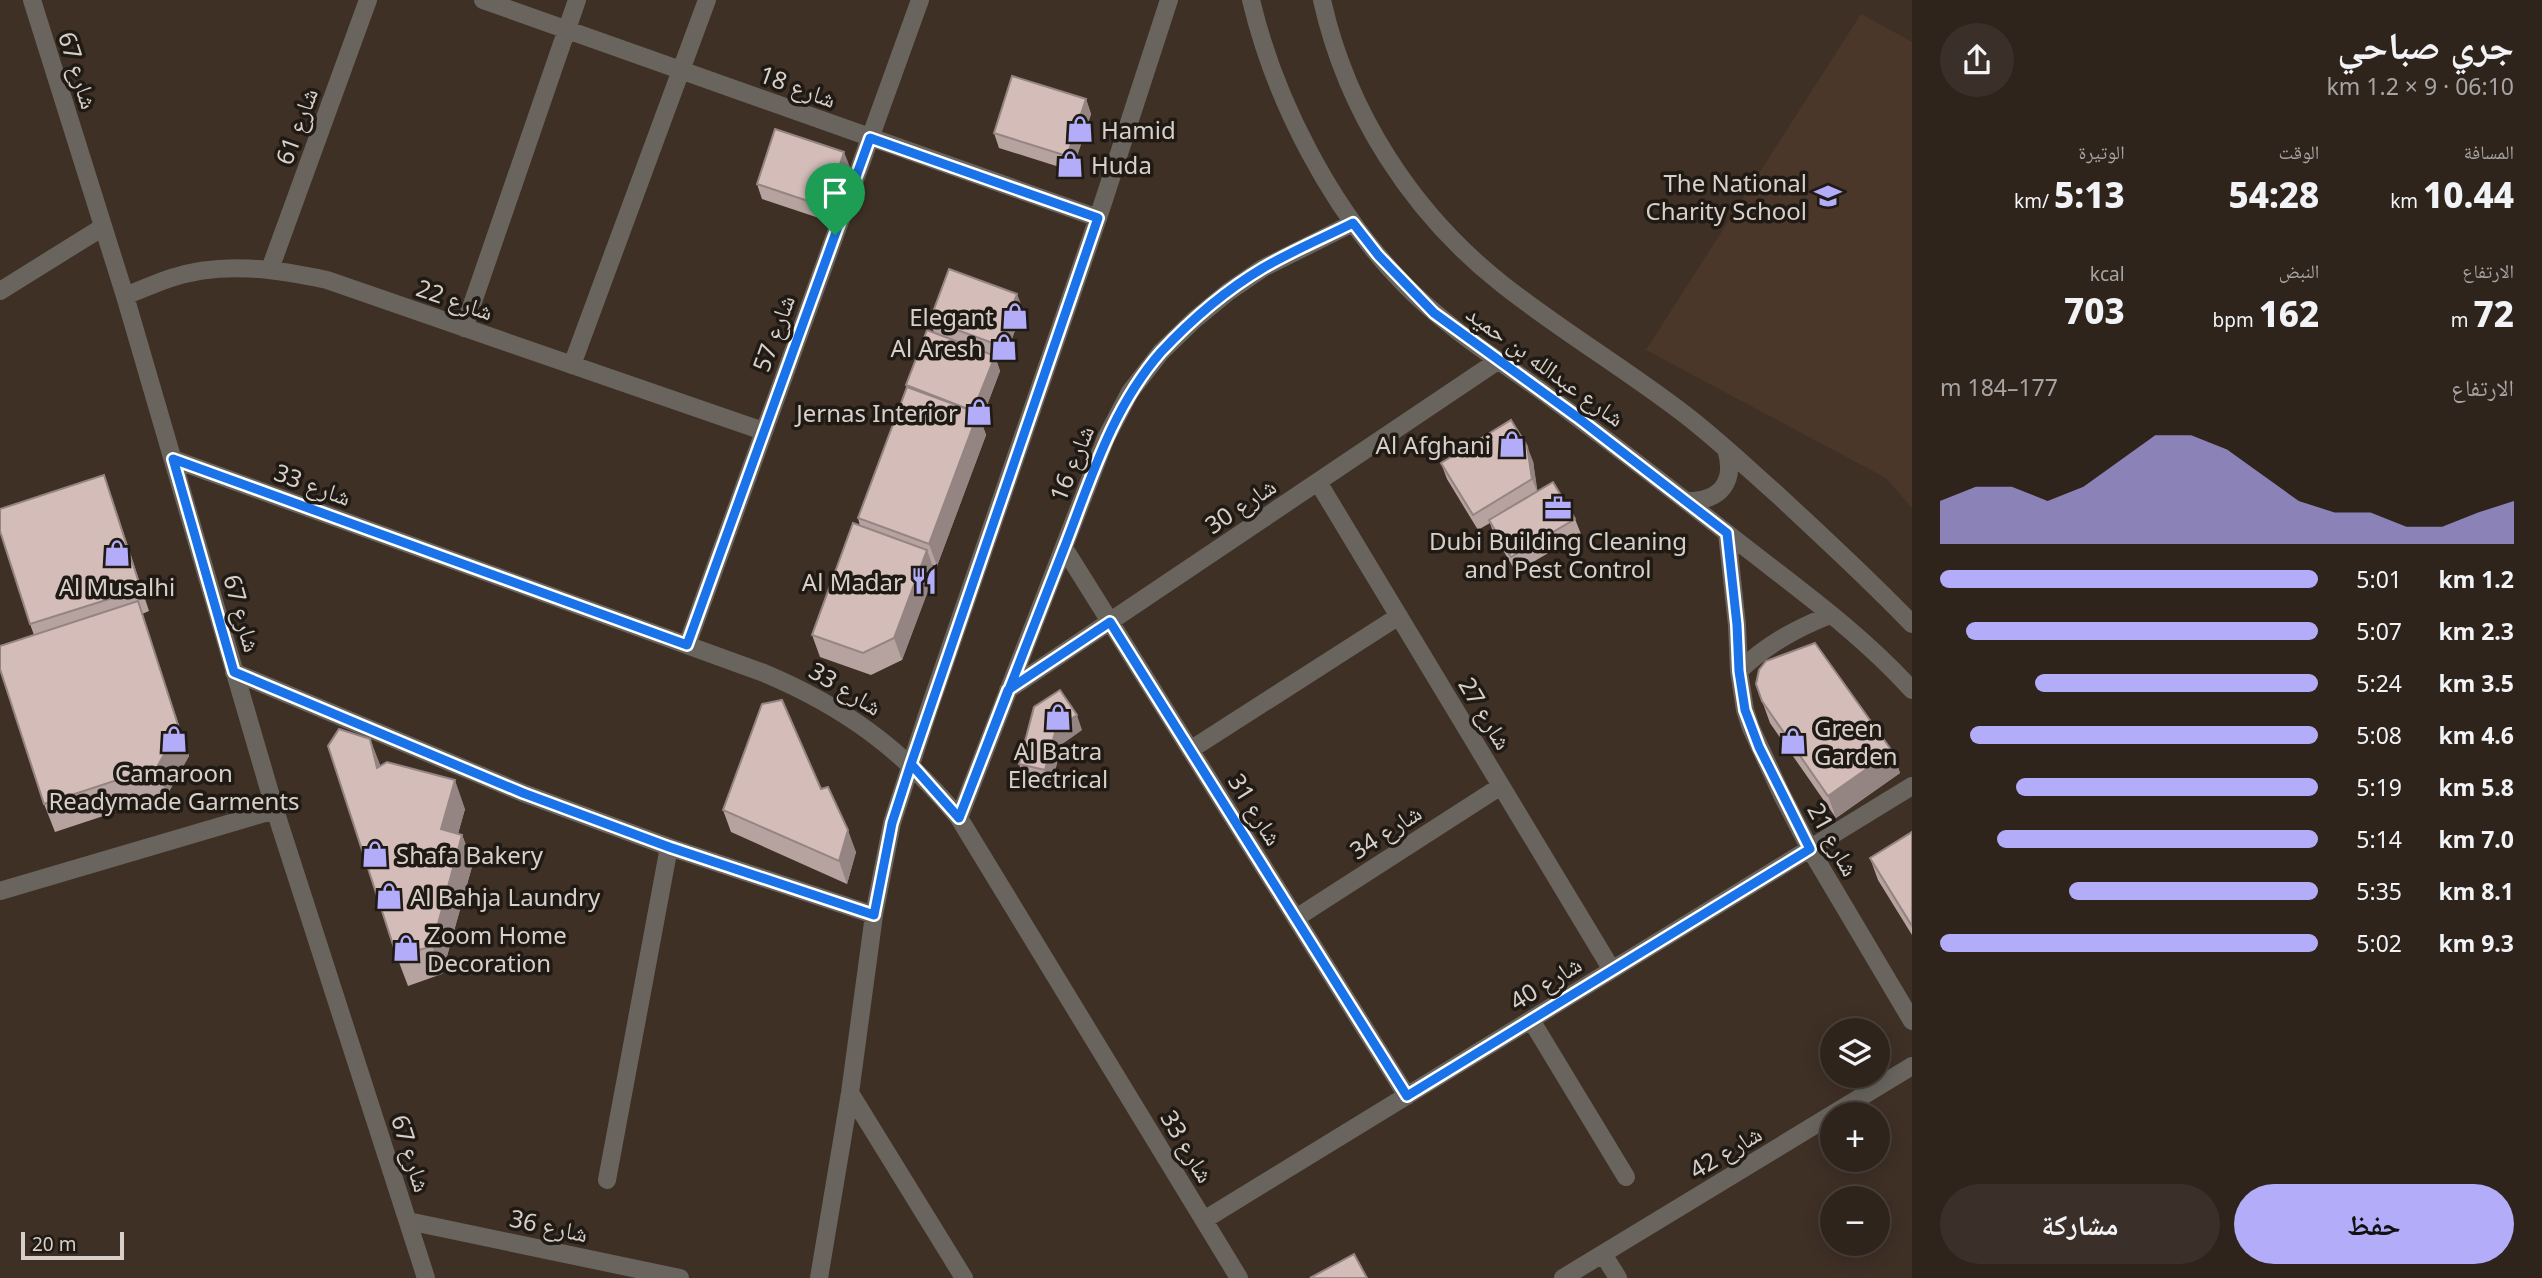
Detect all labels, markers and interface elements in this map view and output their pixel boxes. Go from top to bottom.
text: جري صباحي [2337,18,2514,70]
button: share [1940,23,2014,97]
street label: شارع 67 [51,27,107,113]
street label: شارع 18 [755,57,841,115]
text: 06:10 · 9 × 1.2 km [2327,70,2514,102]
street label: شارع 61 [267,83,325,169]
place label: Hamid [1101,113,1176,146]
shop icon: Hamid [1065,114,1095,144]
text: الوتيرة [2078,139,2125,165]
text: الوقت [2278,139,2319,165]
text: المسافة [2464,139,2514,165]
place label: Huda [1091,148,1152,181]
shop icon: Huda [1055,149,1085,179]
pin [805,163,865,235]
place label: The National Charity School [1646,166,1807,227]
text: 5:13 [2054,171,2125,218]
text: 54:28 [2228,171,2319,218]
text: 10.44 [2423,171,2514,218]
icon: arrive [816,174,854,212]
school or university icon: The National Charity School [1813,181,1843,211]
text: /km [2014,188,2054,214]
text: km [2390,188,2423,214]
text: النبض [2279,258,2319,284]
text: الارتفاع [2462,258,2514,284]
text: kcal [2090,261,2125,287]
street label: شارع 22 [412,270,498,328]
text: 703 [2064,287,2125,334]
street label: شارع 57 [744,290,802,376]
text: 162 [2259,290,2319,337]
text: 72 [2474,290,2514,337]
street label: شارع عبدالله بن حميد [1460,296,1632,434]
place label: Elegant [909,300,994,333]
shop icon: Elegant [1000,301,1030,331]
text: bpm [2213,307,2259,333]
text: m [2451,307,2474,333]
place label: Al Aresh [891,331,983,364]
shop icon: Al Aresh [989,332,1019,362]
text: 177–184 m [1940,371,2058,403]
text: الارتفاع [2451,371,2514,403]
place label: Jernas Interior [794,396,958,429]
shop icon: Jernas Interior [964,397,994,427]
street label: شارع 16 [1041,420,1101,506]
place label: Al Afghani [1376,428,1491,461]
shop icon: Al Afghani [1497,429,1527,459]
street label: شارع 33 [270,455,356,513]
street label: شارع 30 [1198,469,1282,541]
office icon: Dubi Building Cleaning and Pest Control [1543,493,1573,523]
place label: Dubi Building Cleaning and Pest Control [1429,524,1687,585]
shop icon: Al Musalhi [102,538,132,568]
text: 5:01 [2356,563,2402,595]
text: 1.2 km [2439,563,2514,595]
place label: Al Madar [802,565,903,598]
restaurant icon: Al Madar [909,566,939,596]
place label: Al Musalhi [59,570,175,603]
street label: شارع 67 [216,570,270,656]
text: 5:07 [2356,615,2402,647]
text: 2.3 km [2439,615,2514,647]
street label: شارع 33 [803,653,889,723]
text: 5:24 [2356,667,2402,699]
text: 3.5 km [2439,667,2514,699]
street label: شارع 27 [1451,670,1521,756]
shop icon: Al Batra Electrical [1043,702,1073,732]
place label: Green Garden [1814,711,1898,772]
text: 5:08 [2356,719,2402,751]
text: 4.6 km [2439,719,2514,751]
shop icon: Camaroon Readymade Garments [159,724,189,754]
shop icon: Green Garden [1778,726,1808,756]
place label: Al Batra Electrical [1008,734,1108,795]
place label: Camaroon Readymade Garments [48,756,300,817]
street label: شارع 31 [1221,767,1291,851]
text: 5:19 [2356,771,2402,803]
text: 5.8 km [2439,771,2514,803]
street label: شارع 34 [1343,796,1427,866]
street label: شارع 21 [1800,796,1868,882]
text: 5:14 [2356,823,2402,855]
text: 7.0 km [2439,823,2514,855]
place label: Shafa Bakery [396,838,544,871]
shop icon: Shafa Bakery [360,839,390,869]
text: 5:35 [2356,875,2402,907]
text: 8.1 km [2439,875,2514,907]
place label: Al Bahja Laundry [410,880,601,913]
shop icon: Al Bahja Laundry [374,881,404,911]
place label: Zoom Home Decoration [427,918,567,979]
text: 5:02 [2356,927,2402,959]
text: 9.3 km [2439,927,2514,959]
shop icon: Zoom Home Decoration [391,933,421,963]
street label: شارع 40 [1503,947,1587,1017]
map controls [1820,1018,1890,1256]
button: layers [1820,1018,1890,1088]
button: + [1820,1102,1890,1172]
street label: شارع 33 [1153,1103,1223,1189]
street label: شارع 67 [384,1110,440,1196]
street label: شارع 42 [1682,1116,1768,1186]
button: مشاركة [1940,1184,2220,1264]
button: حفظ [2234,1184,2514,1264]
button: − [1820,1186,1890,1256]
street label: شارع 36 [507,1201,591,1249]
scale bar [21,1229,124,1261]
text: 20 m [32,1231,76,1257]

